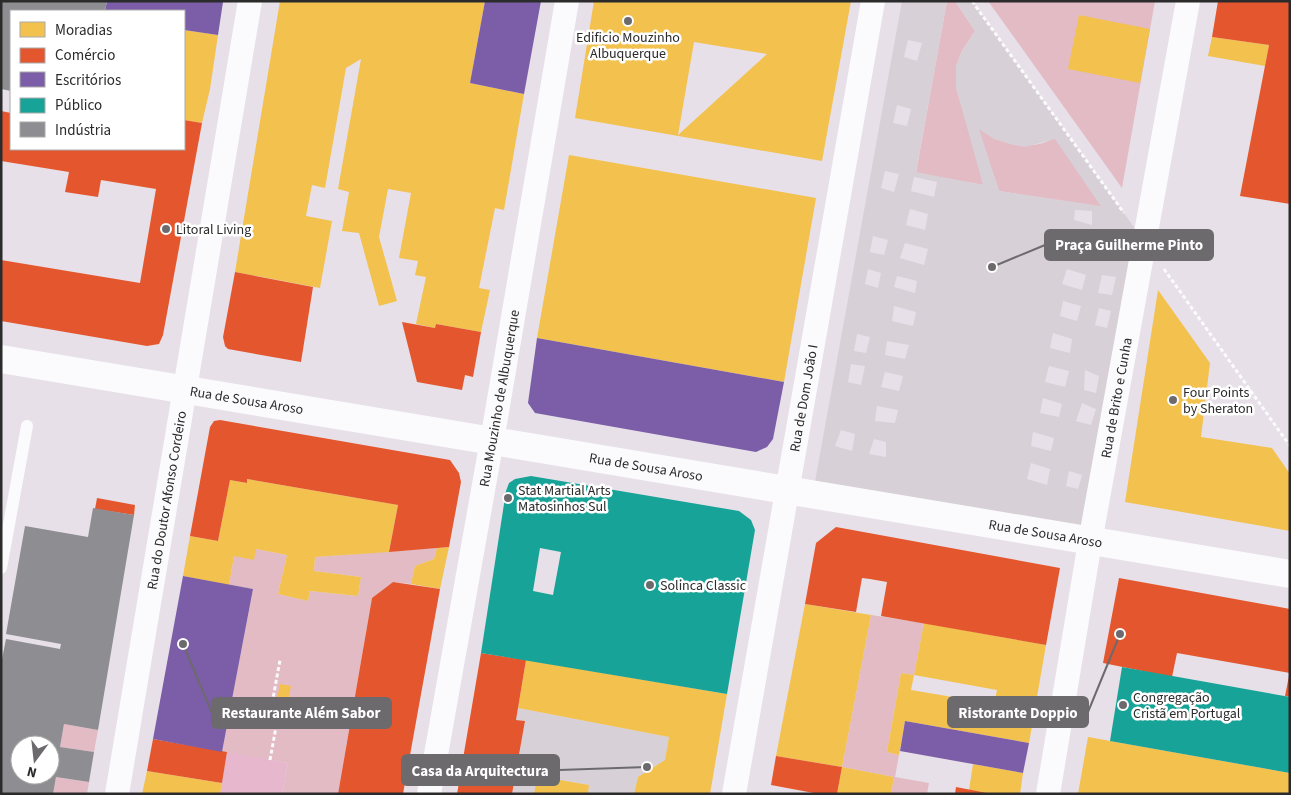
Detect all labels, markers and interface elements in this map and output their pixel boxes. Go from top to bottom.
legend [10,10,185,150]
marker: Edificio Mouzinho Albuquerque [622,15,634,27]
text: Moradias [55,20,112,41]
place label: Edificio Mouzinho Albuquerque [576,28,680,64]
text: Comércio [55,45,115,66]
text: Escritórios [55,70,121,91]
text: Público [55,95,102,116]
text: Indústria [55,120,111,141]
place label: Litoral Living [176,220,251,240]
marker: Litoral Living [160,223,172,235]
callout: Praça Guilherme Pinto [1045,230,1213,260]
text: Praça Guilherme Pinto [1055,235,1203,256]
street label: Rua Mouzinho de Albuquerque [475,308,525,489]
street label: Rua de Brito e Cunha [1096,336,1138,460]
street label: Rua de Dom João I [785,343,824,454]
street label: Rua de Sousa Aroso [188,382,305,420]
place label: Four Points by Sheraton [1183,383,1253,419]
marker: Four Points by Sheraton [1167,394,1179,406]
street label: Rua do Doutor Afonso Cordeiro [142,409,192,591]
street label: Rua de Sousa Aroso [588,448,704,487]
place label: Stat Martial Arts Matosinhos Sul [518,481,611,517]
marker: Stat Martial Arts Matosinhos Sul [502,492,514,504]
street label: Rua de Sousa Aroso [987,515,1104,554]
place label: Solinca Classic [660,576,747,596]
marker: Solinca Classic [644,579,656,591]
place label: Congregação Cristã em Portugal [1133,688,1241,724]
callout: Ristorante Doppio [948,697,1088,727]
callout: Restaurante Além Sabor [212,698,391,728]
marker: Congregação Cristã em Portugal [1117,699,1129,711]
text: Restaurante Além Sabor [222,703,380,724]
text: Ristorante Doppio [958,703,1078,724]
north arrow [10,735,60,785]
callout: Casa da Arquitectura [402,755,559,785]
text: N [25,761,39,782]
text: Casa da Arquitectura [411,761,549,782]

